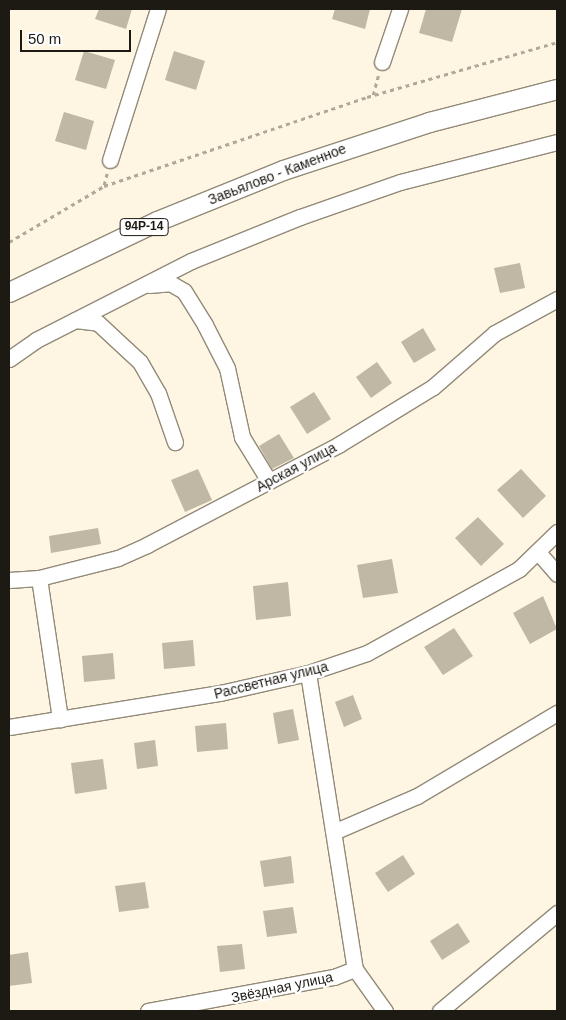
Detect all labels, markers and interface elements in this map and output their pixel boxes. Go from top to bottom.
scale bar [22,20,134,52]
text: 50 m [28,30,61,47]
street label: Завьялово - Каменное [206,140,348,208]
road number: 94Р-14 [119,218,169,236]
street label: Арская улица [253,439,339,495]
street label: Рассветная улица [212,658,330,702]
street label: Звёздная улица [230,968,334,1006]

